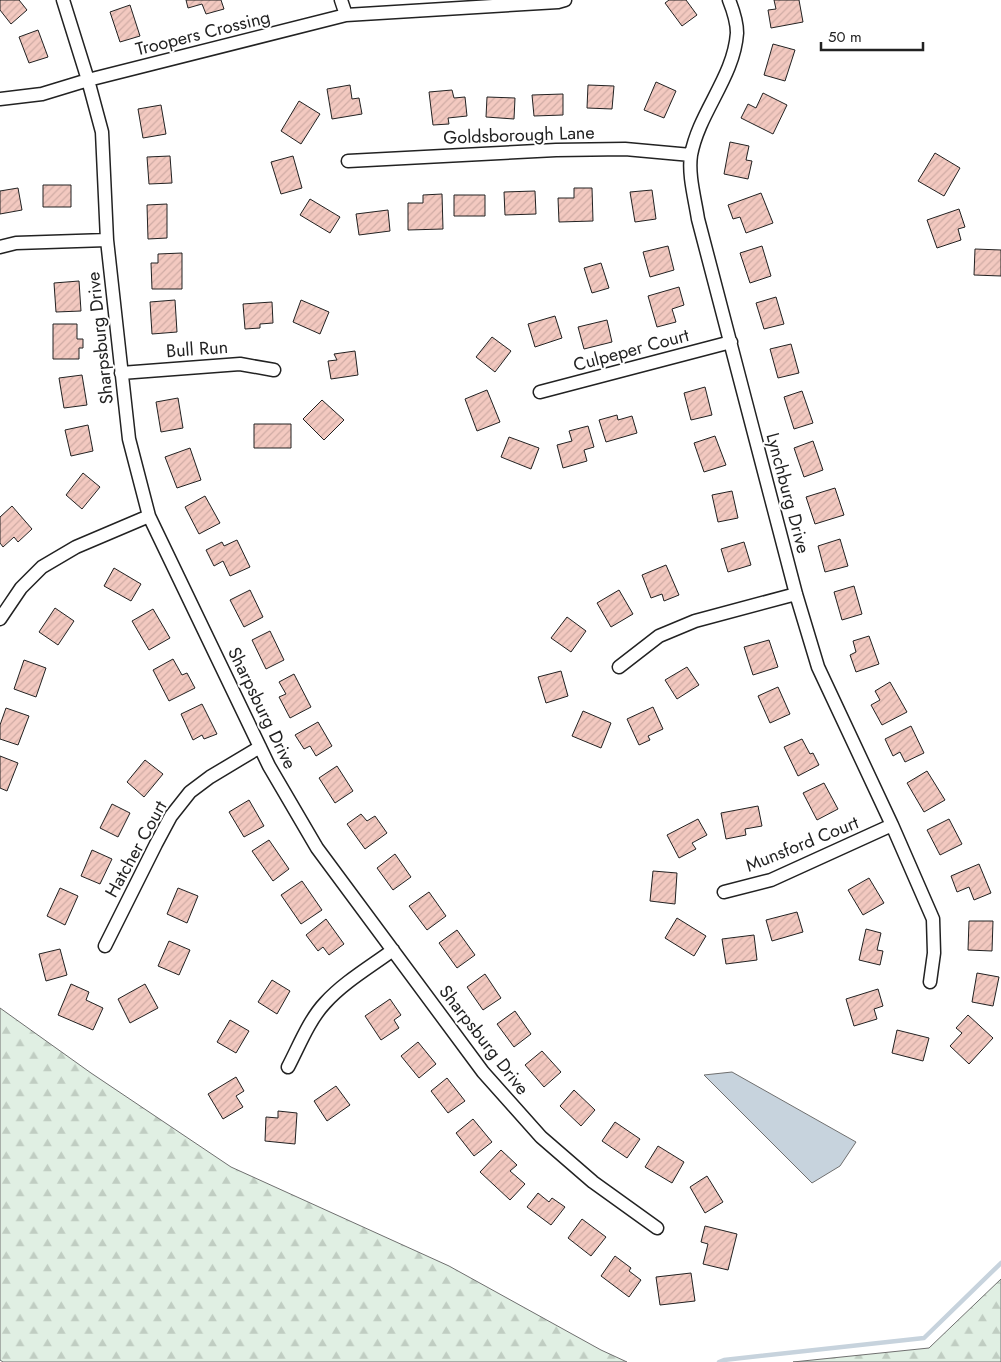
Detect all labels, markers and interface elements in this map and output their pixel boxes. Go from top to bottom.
street label: Troopers Crossing [133,4,273,62]
scale bar [821,20,924,52]
text: 50 m [828,26,862,48]
street label: Goldsborough Lane [443,119,595,151]
street label: Sharpsburg Drive [80,271,120,405]
street label: Culpeper Court [570,322,692,378]
street label: Bull Run [165,334,229,364]
street label: Lynchburg Drive [759,430,817,556]
street label: Sharpsburg Drive [221,643,303,773]
street label: Hatcher Court [99,795,174,902]
street label: Munsford Court [742,809,863,878]
street label: Sharpsburg Drive [433,980,535,1100]

